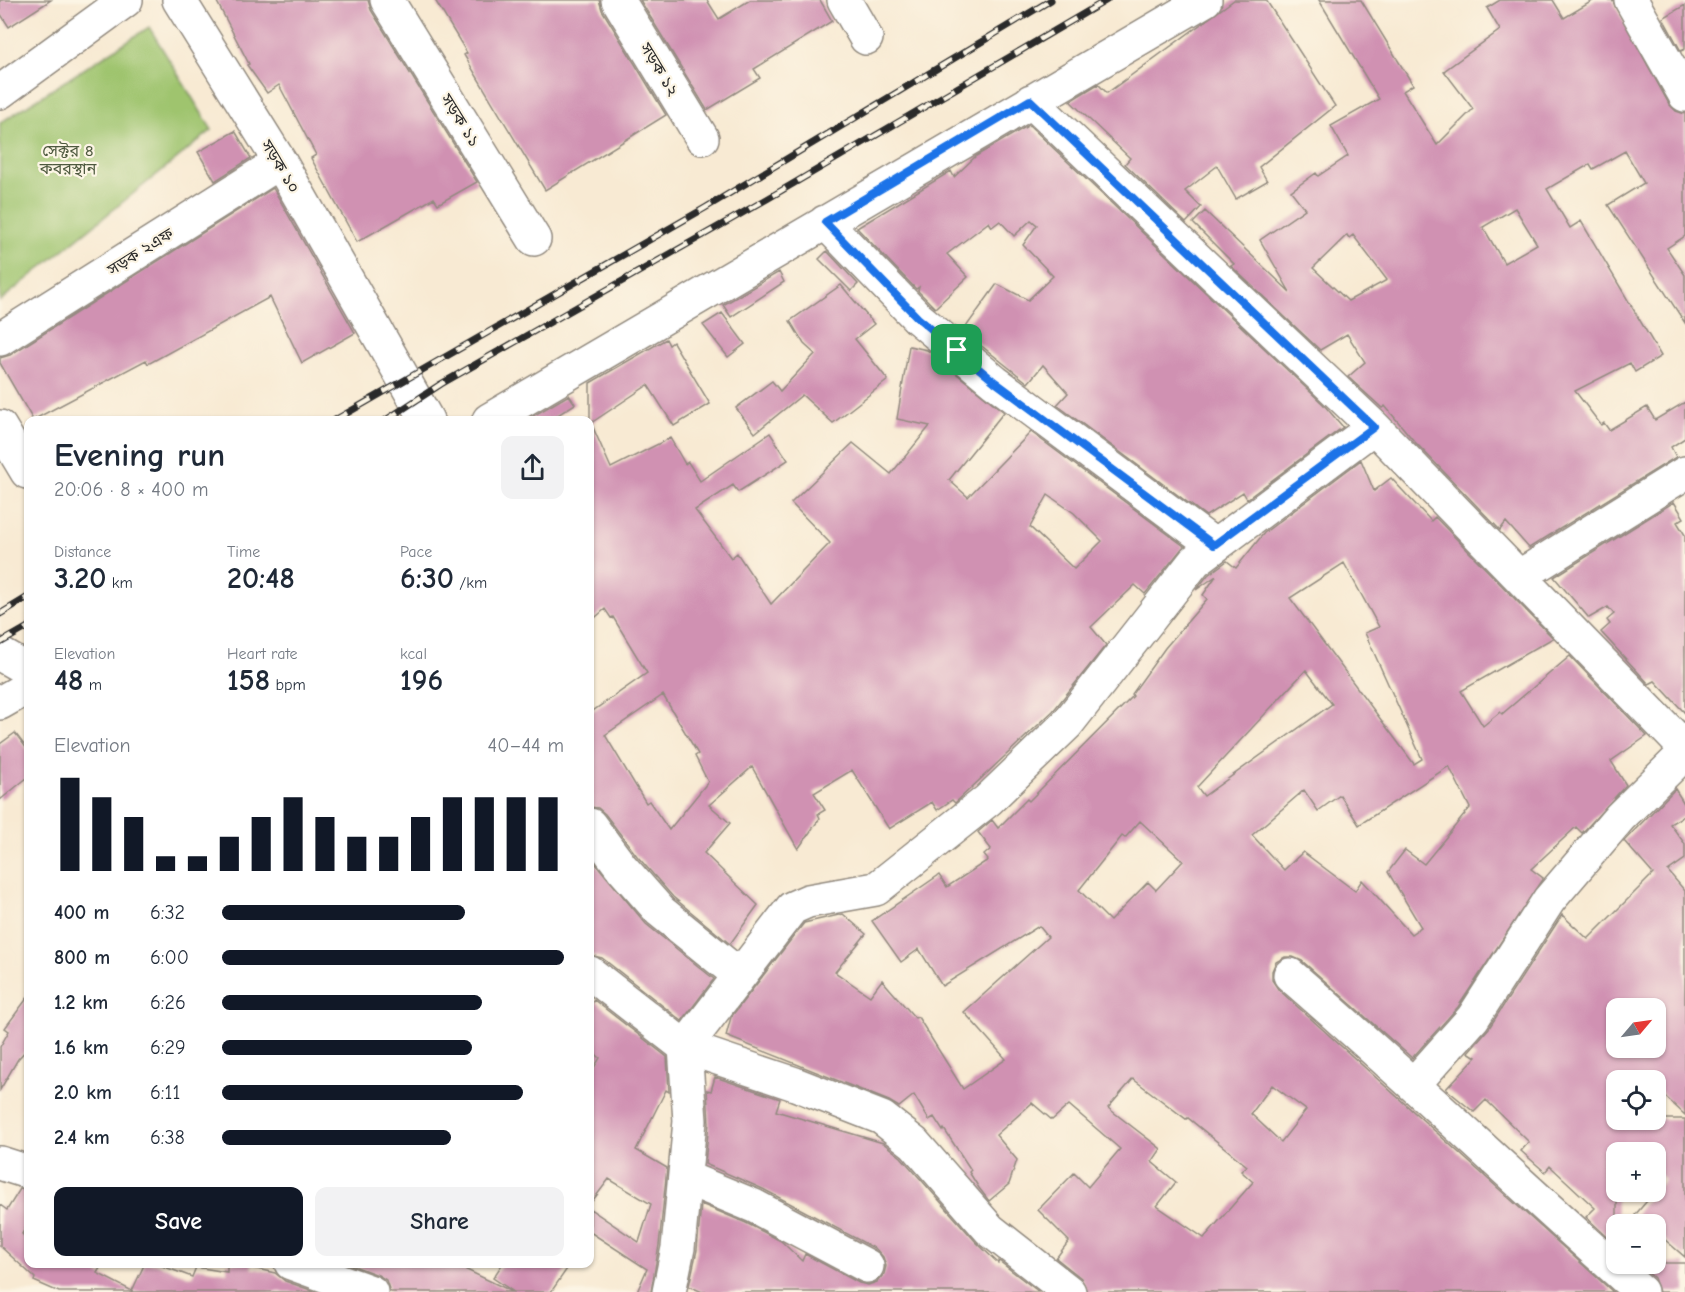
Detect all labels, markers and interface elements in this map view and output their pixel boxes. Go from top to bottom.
street label: সড়ক ১২ [636,39,682,100]
street label: সড়ক ১১ [436,90,483,150]
street label: সড়ক ১০ [257,136,303,196]
park label: সেক্টর ৪ কবরস্থান [39,141,97,178]
street label: সড়ক ২এফ [103,224,177,280]
pin [931,324,982,375]
icon: arrive [940,333,973,366]
text: Evening run [54,436,225,474]
button: share [501,436,564,499]
text: 20:06 · 8 × 400 m [54,478,209,501]
text: Distance [54,543,111,561]
text: Time [227,543,260,561]
text: Pace [400,543,432,561]
text: 3.20 [54,561,106,596]
text: 20:48 [227,561,295,596]
text: 6:30 [400,561,454,596]
text: km [106,574,133,592]
text: /km [454,574,487,592]
text: Elevation [54,645,115,663]
text: Heart rate [227,645,298,663]
text: kcal [400,645,427,663]
text: 48 [54,663,83,698]
text: 158 [227,663,270,698]
text: 196 [400,663,443,698]
text: m [83,676,102,694]
text: bpm [270,676,306,694]
text: Elevation [54,734,131,757]
text: 40–44 m [488,734,564,757]
text: 400 m [54,901,109,924]
text: 6:32 [150,901,185,924]
text: 800 m [54,946,110,969]
text: 6:00 [150,946,189,969]
text: 1.2 km [54,991,108,1014]
text: 6:26 [150,991,186,1014]
north arrow [1606,998,1666,1058]
map controls [1606,998,1666,1274]
text: 1.6 km [54,1036,109,1059]
text: 6:29 [150,1036,186,1059]
button: locate [1606,1070,1666,1130]
text: 2.0 km [54,1081,112,1104]
text: 6:11 [150,1081,180,1104]
text: 2.4 km [54,1126,110,1149]
text: 6:38 [150,1126,185,1149]
button: + [1606,1142,1666,1202]
button: Save [54,1187,303,1256]
button: Share [315,1187,564,1256]
button: − [1606,1214,1666,1274]

